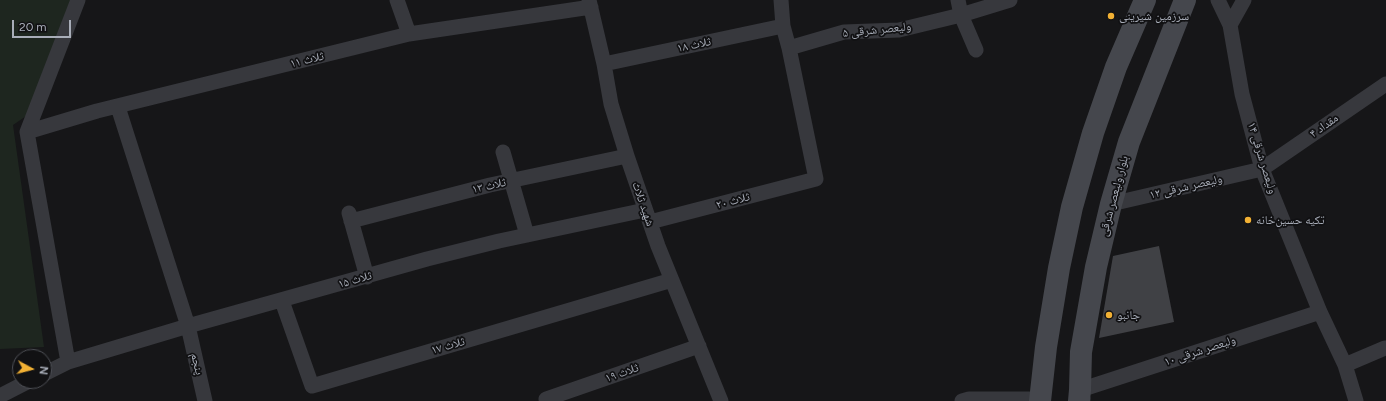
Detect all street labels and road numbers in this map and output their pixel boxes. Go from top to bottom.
street label: ولیعصر شرقی ۵ [842,19,912,41]
street label: ثلاث ۱۸ [676,34,712,56]
street label: ثلاث ۱۱ [289,49,325,71]
street label: مقداد ۴ [1307,111,1341,141]
street label: ولیعصر شرقی ۱۴ [1244,120,1280,196]
street label: بلوار ولیعصر شرقی [1096,154,1132,238]
street label: ولیعصر شرقی ۱۲ [1148,172,1224,202]
street label: ثلاث ۱۳ [471,175,507,197]
street label: شهید ثلاث [629,180,657,228]
street label: ثلاث ۲۰ [715,190,751,212]
street label: ثلاث ۱۵ [336,268,374,292]
street label: ولیعصر شرقی ۱۰ [1162,333,1238,369]
street label: ثلاث ۱۷ [429,334,467,358]
street label: پنجم [188,352,206,376]
street label: ثلاث ۱۹ [603,361,641,385]

